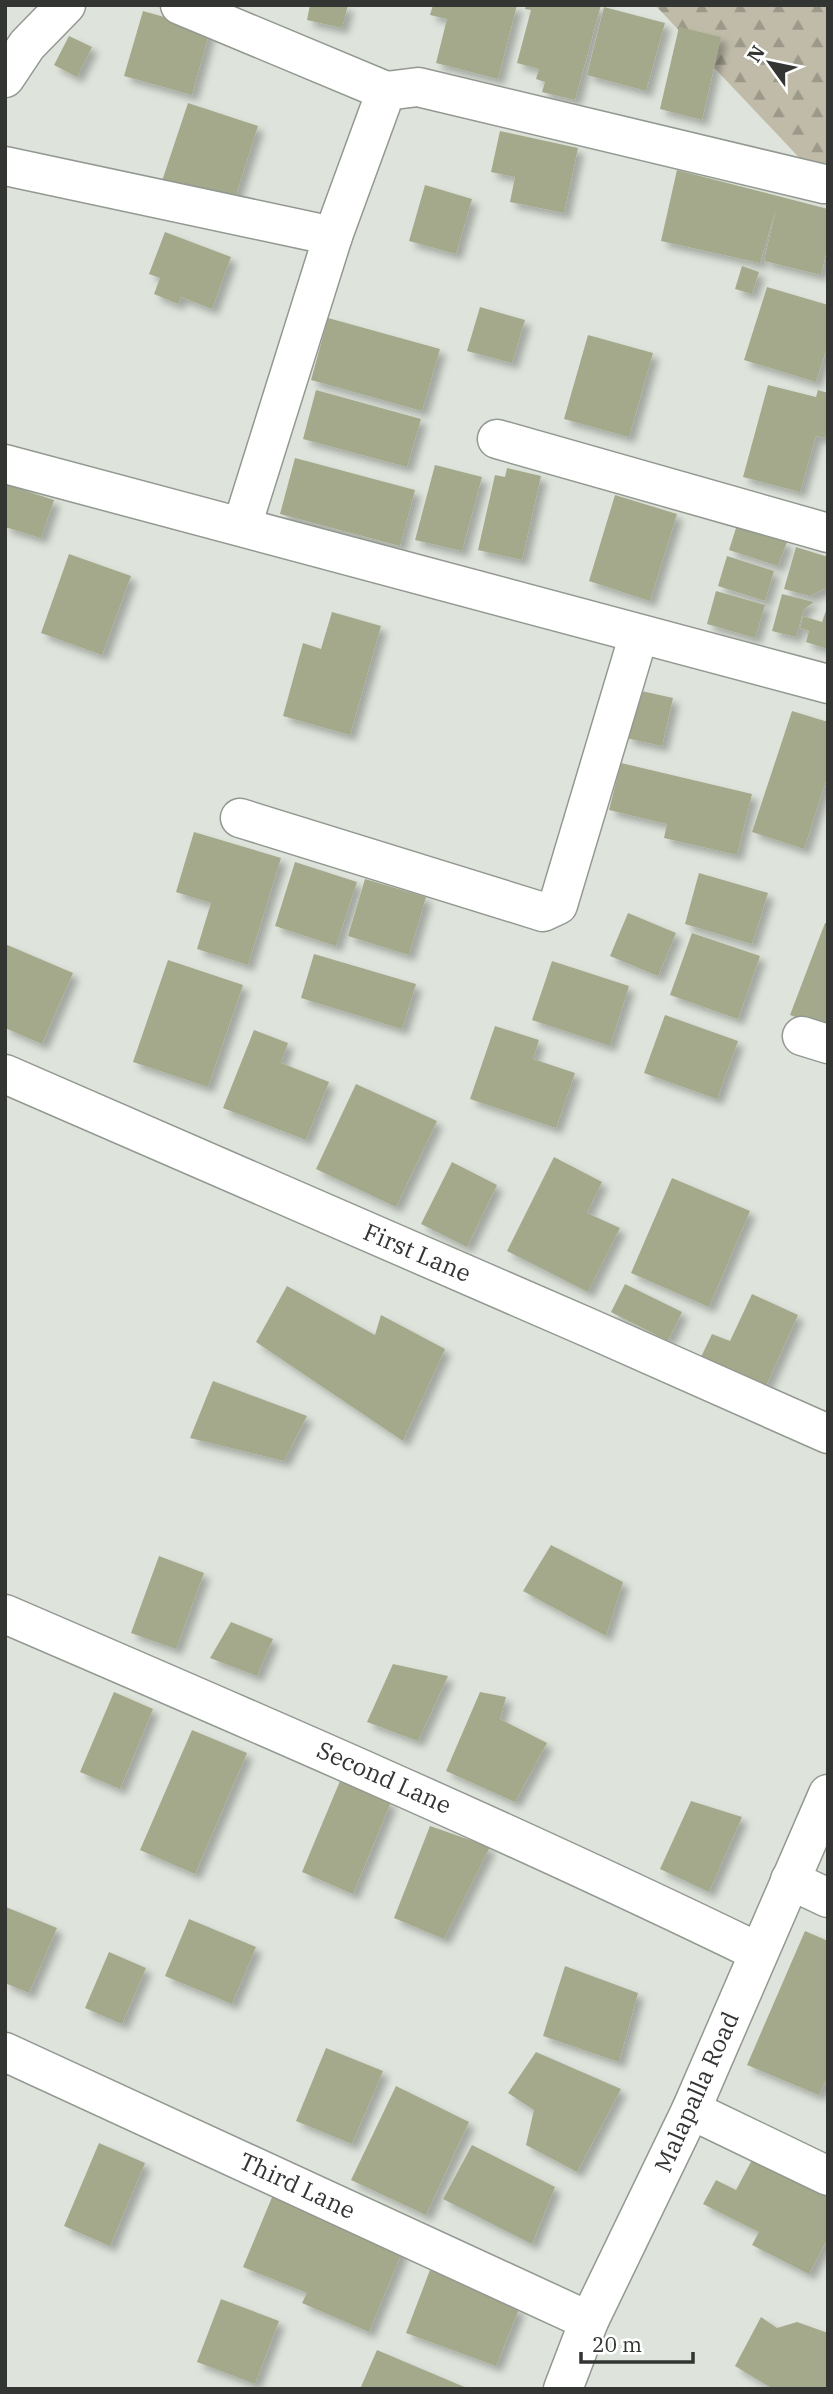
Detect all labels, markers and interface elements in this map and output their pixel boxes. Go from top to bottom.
north arrow [735,28,805,98]
text: N [742,41,770,67]
street label: First Lane [359,1215,476,1289]
street label: Second Lane [312,1733,457,1821]
street label: Malapalla Road [646,2006,746,2177]
street label: Third Lane [234,2144,361,2226]
scale bar [581,2320,693,2364]
text: 20 m [592,2330,642,2358]

